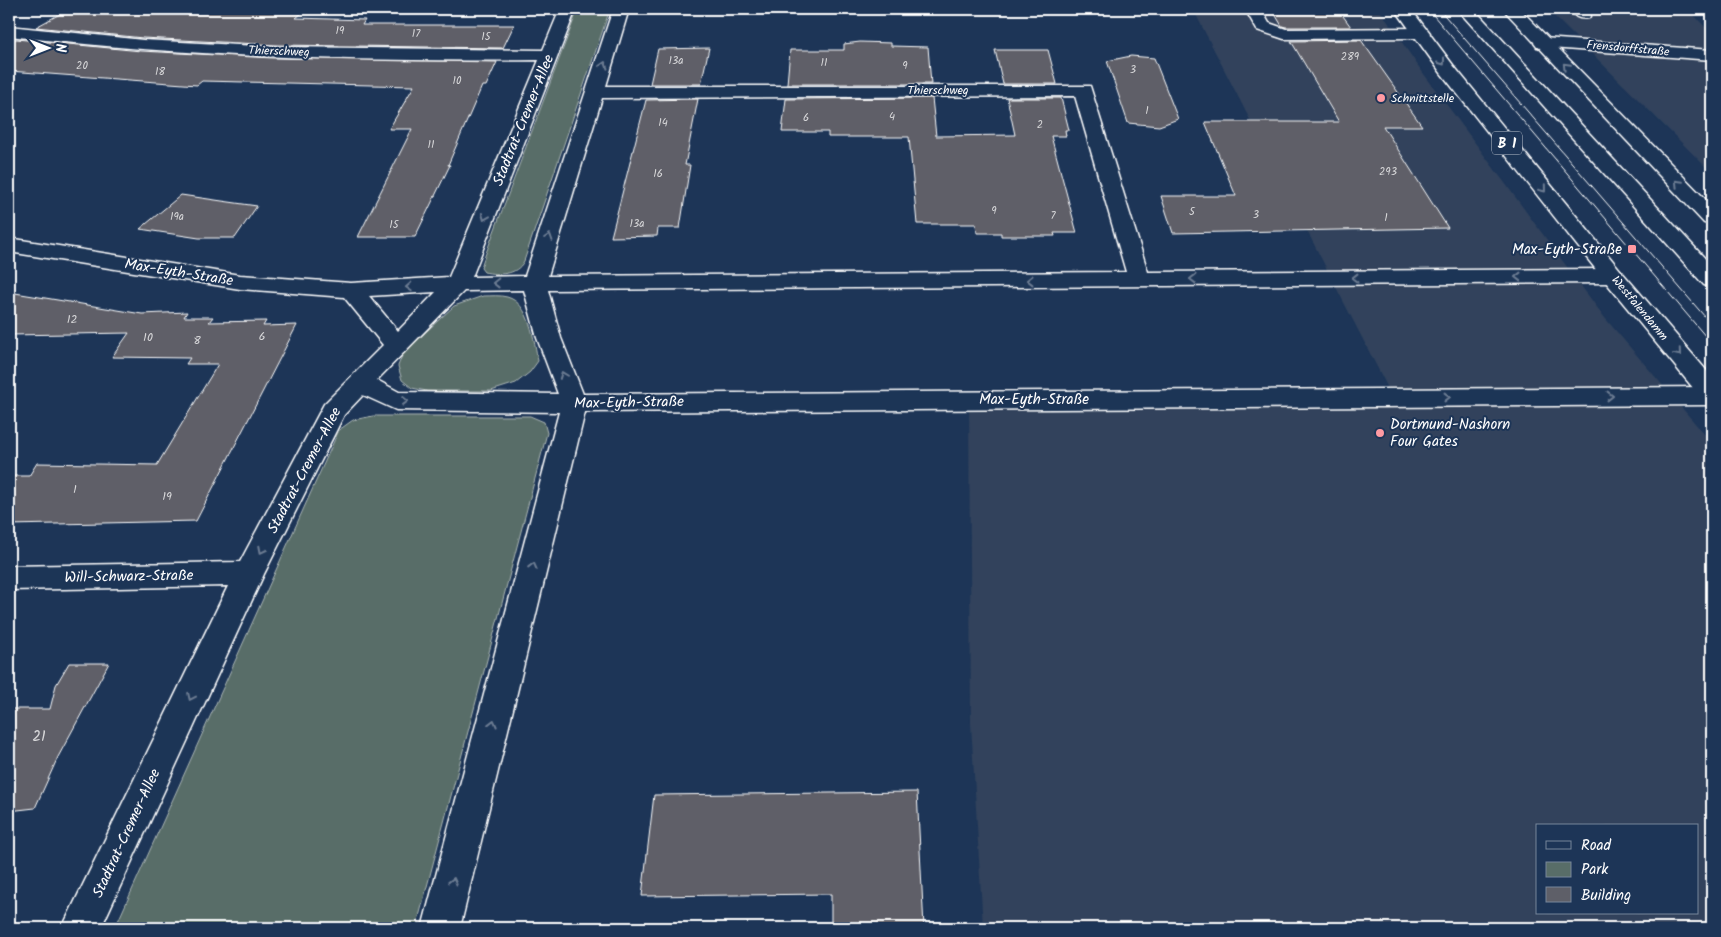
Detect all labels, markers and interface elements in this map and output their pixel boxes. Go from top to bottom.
north arrow [22,22,72,72]
house number: 19 [336,22,345,40]
house number: 17 [412,25,421,43]
house number: 15 [481,28,492,46]
street label: Frensdorffstraße [1586,35,1671,62]
street label: Thierschweg [248,41,310,62]
text: N [49,44,71,53]
house number: 289 [1341,48,1360,66]
street label: Stadtrat-Cremer-Allee [487,51,561,190]
house number: 13a [669,52,683,70]
house number: 11 [821,54,827,72]
one-way arrow [1436,56,1445,66]
house number: 20 [76,57,88,75]
house number: 9 [902,57,908,75]
one-way arrow [598,61,608,70]
house number: 3 [1130,61,1136,79]
house number: 18 [155,63,165,81]
one-way arrow [1562,63,1571,72]
house number: 10 [453,72,462,90]
street label: Thierschweg [907,81,969,100]
place label: Schnittstelle [1391,89,1455,108]
marker: Schnittstelle [1375,92,1387,104]
house number: 1 [1145,102,1149,120]
house number: 4 [889,108,895,126]
house number: 6 [803,109,809,127]
house number: 14 [658,114,668,132]
house number: 2 [1037,116,1043,134]
road number: B 1 [1492,132,1522,154]
house number: 11 [428,136,434,154]
house number: 293 [1379,163,1397,181]
house number: 16 [653,165,663,183]
one-way arrow [1675,180,1684,189]
one-way arrow [1538,183,1546,192]
house number: 9 [991,202,997,220]
house number: 5 [1189,203,1196,221]
house number: 3 [1253,206,1259,224]
house number: 7 [1050,207,1056,225]
house number: 19a [170,208,184,226]
house number: 1 [1384,209,1388,227]
one-way arrow [481,212,491,220]
house number: 13a [630,215,644,233]
house number: 15 [389,216,400,234]
one-way arrow [543,233,553,241]
place label: Max-Eyth-Straße [1512,238,1622,262]
marker: Max-Eyth-Straße [1626,243,1638,255]
street label: Max-Eyth-Straße [123,253,235,293]
one-way arrow [1514,272,1522,282]
street label: Westfalendamm [1607,272,1673,345]
one-way arrow [1351,273,1359,283]
one-way arrow [1189,274,1196,284]
one-way arrow [1026,275,1034,285]
one-way arrow [492,278,500,289]
one-way arrow [405,281,413,292]
house number: 12 [67,310,77,329]
house number: 6 [259,327,265,346]
house number: 10 [143,328,153,347]
house number: 8 [193,331,201,350]
one-way arrow [1673,347,1681,356]
one-way arrow [559,372,569,380]
street label: Max-Eyth-Straße [979,388,1089,412]
street label: Max-Eyth-Straße [574,390,684,416]
one-way arrow [1606,391,1614,401]
one-way arrow [1444,392,1451,402]
one-way arrow [401,396,409,407]
street label: Stadtrat-Cremer-Allee [261,403,348,538]
place label: Dortmund-Nashorn Four Gates [1390,413,1510,454]
marker: Dortmund-Nashorn Four Gates [1374,427,1386,439]
house number: 1 [73,480,77,499]
house number: 19 [162,487,172,506]
one-way arrow [258,545,268,554]
one-way arrow [527,561,538,570]
street label: Will-Schwarz-Straße [64,564,194,590]
one-way arrow [187,692,197,701]
one-way arrow [487,719,498,728]
house number: 21 [32,725,46,749]
street label: Stadtrat-Cremer-Allee [86,765,167,902]
legend [1536,824,1698,914]
text: Road [1581,834,1612,858]
text: Park [1581,858,1609,882]
one-way arrow [447,877,458,885]
text: Building [1581,884,1631,908]

